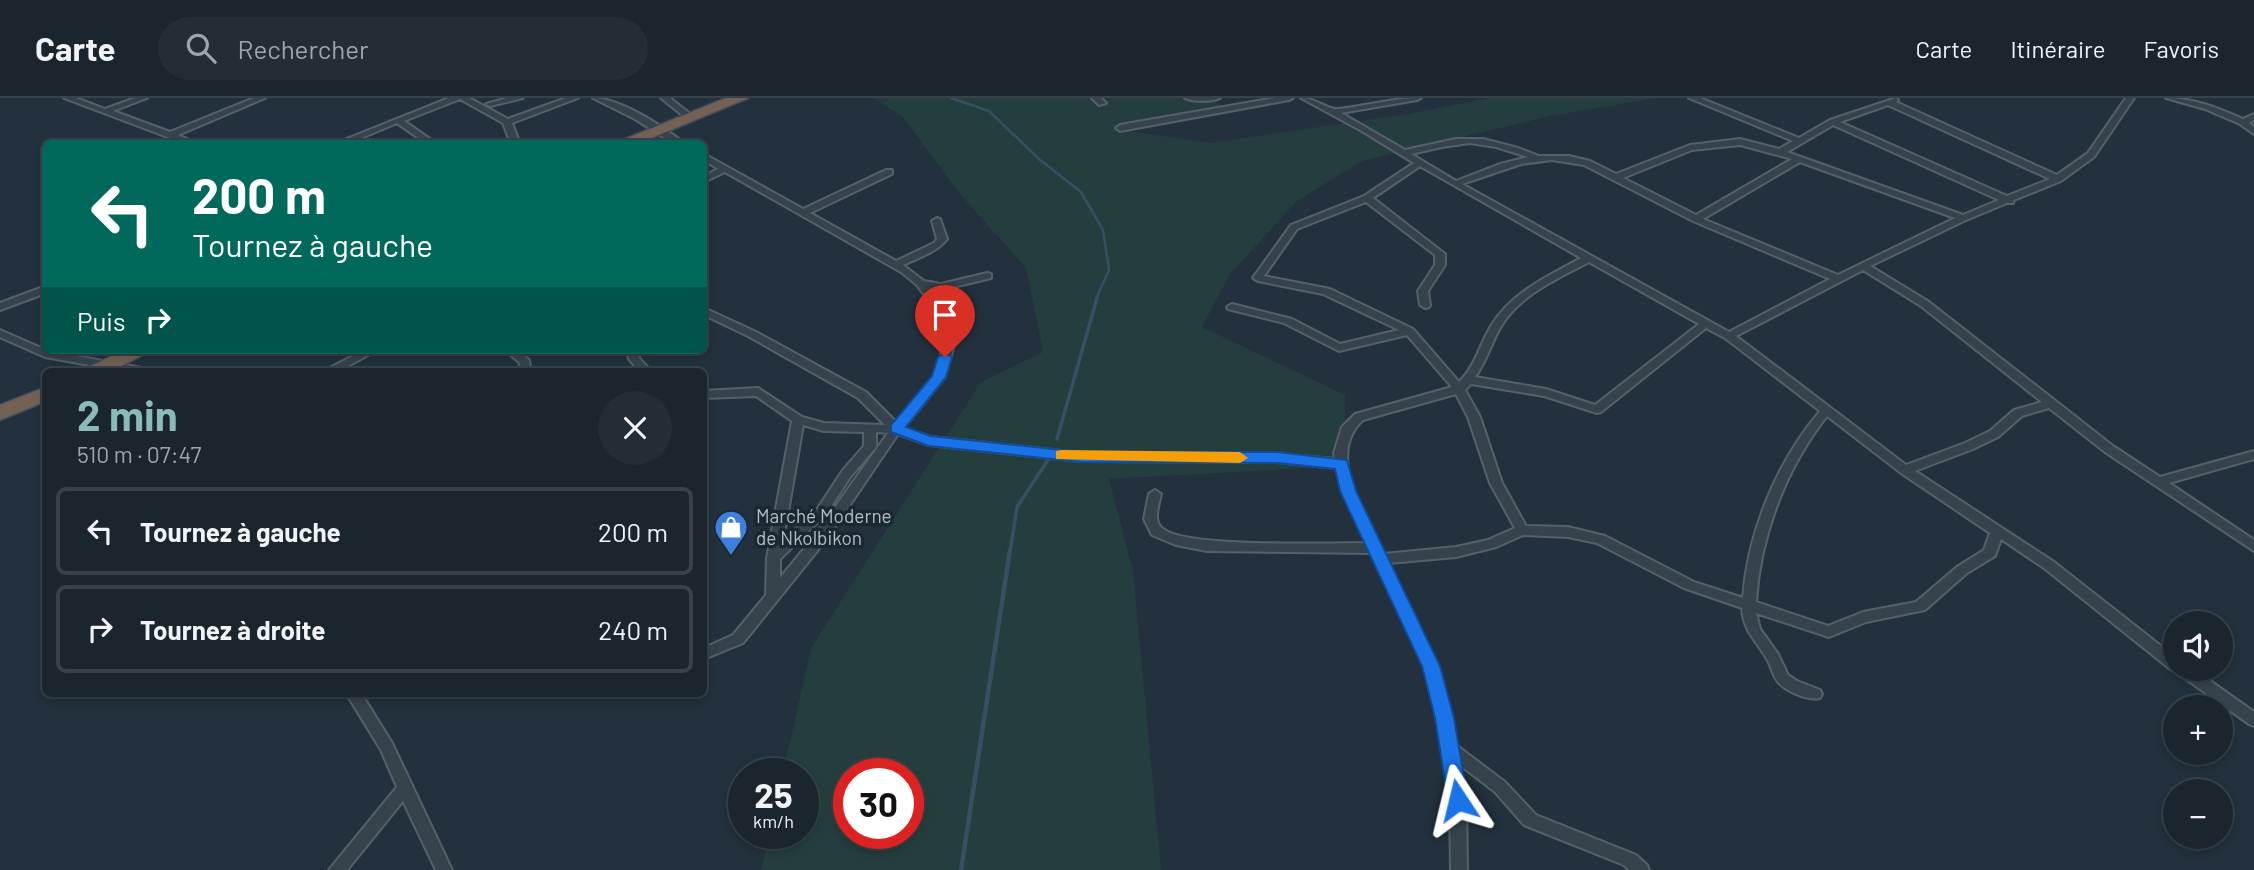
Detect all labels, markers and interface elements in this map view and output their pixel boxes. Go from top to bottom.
search box [158,17,648,80]
text: Carte [35,28,116,68]
icon: search [182,29,220,67]
text: Rechercher [238,33,368,64]
text: Carte [1916,34,1972,63]
text: Itinéraire [2010,34,2106,63]
text: Favoris [2144,34,2219,63]
text: 200 m [192,165,326,224]
icon: left [77,168,168,259]
text: Tournez à gauche [192,225,433,263]
pin [915,285,975,357]
icon: arrive [926,296,964,334]
icon: right [139,301,177,339]
text: Puis [77,305,125,336]
text: 2 min [77,389,178,439]
button: close [598,391,672,465]
text: 510 m · 07:47 [77,440,201,468]
place label: Marché Moderne de Nkolbikon [756,504,892,549]
shop icon: Marché Moderne de Nkolbikon [712,508,750,557]
icon: left [81,512,119,550]
text: Tournez à gauche [140,516,341,547]
text: 200 m [598,516,668,547]
icon: right [81,610,119,648]
map controls [2163,611,2233,849]
button: sound [2163,611,2233,681]
text: Tournez à droite [140,614,325,645]
text: 240 m [598,614,668,645]
button: + [2163,695,2233,765]
speed limit sign: 30 [833,758,924,849]
position arrow [1421,763,1495,837]
text: 25 [754,773,793,815]
button: − [2163,779,2233,849]
text: km/h [753,810,794,832]

